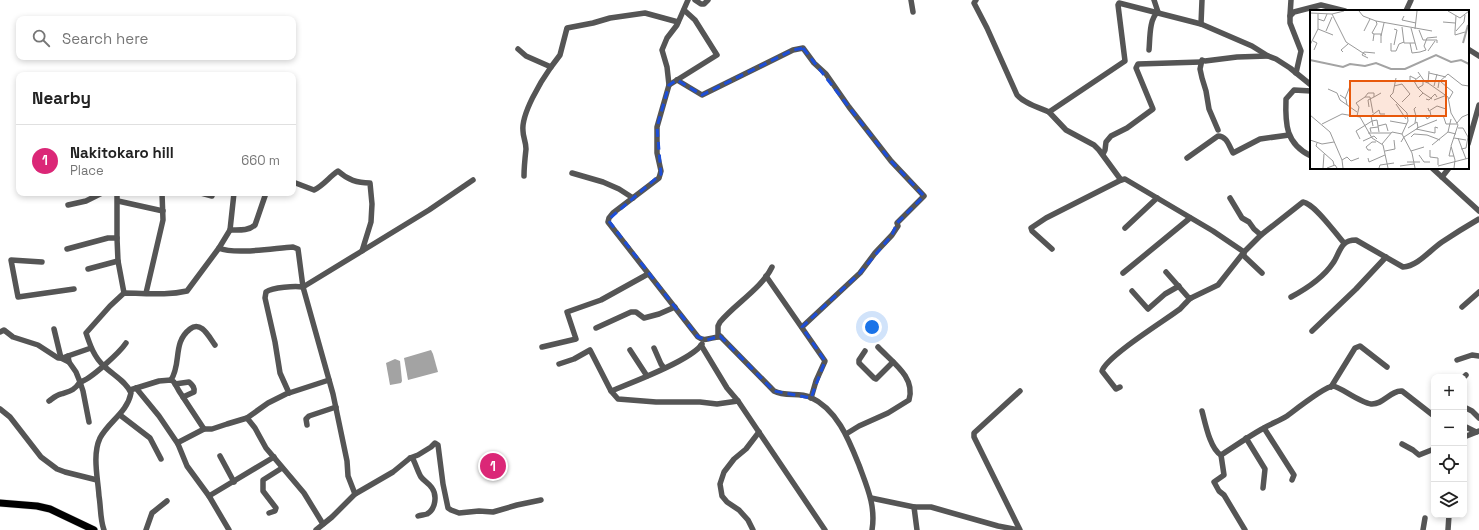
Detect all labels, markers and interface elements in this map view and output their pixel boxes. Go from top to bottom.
inset map [1310,10,1469,169]
search box [16,16,296,60]
icon: search [30,27,52,49]
text: Search here [62,29,148,48]
text: Nearby [32,87,91,109]
text: Nakitokaro hill [70,143,174,162]
text: 1 [42,152,48,169]
text: 660 m [241,152,280,169]
text: Place [70,162,104,179]
your location [862,317,882,337]
map controls [1431,374,1467,518]
button: + [1431,374,1467,410]
button: − [1431,410,1467,446]
button: locate [1431,446,1467,482]
pin: 1 [480,451,506,481]
button: layers [1431,482,1467,518]

